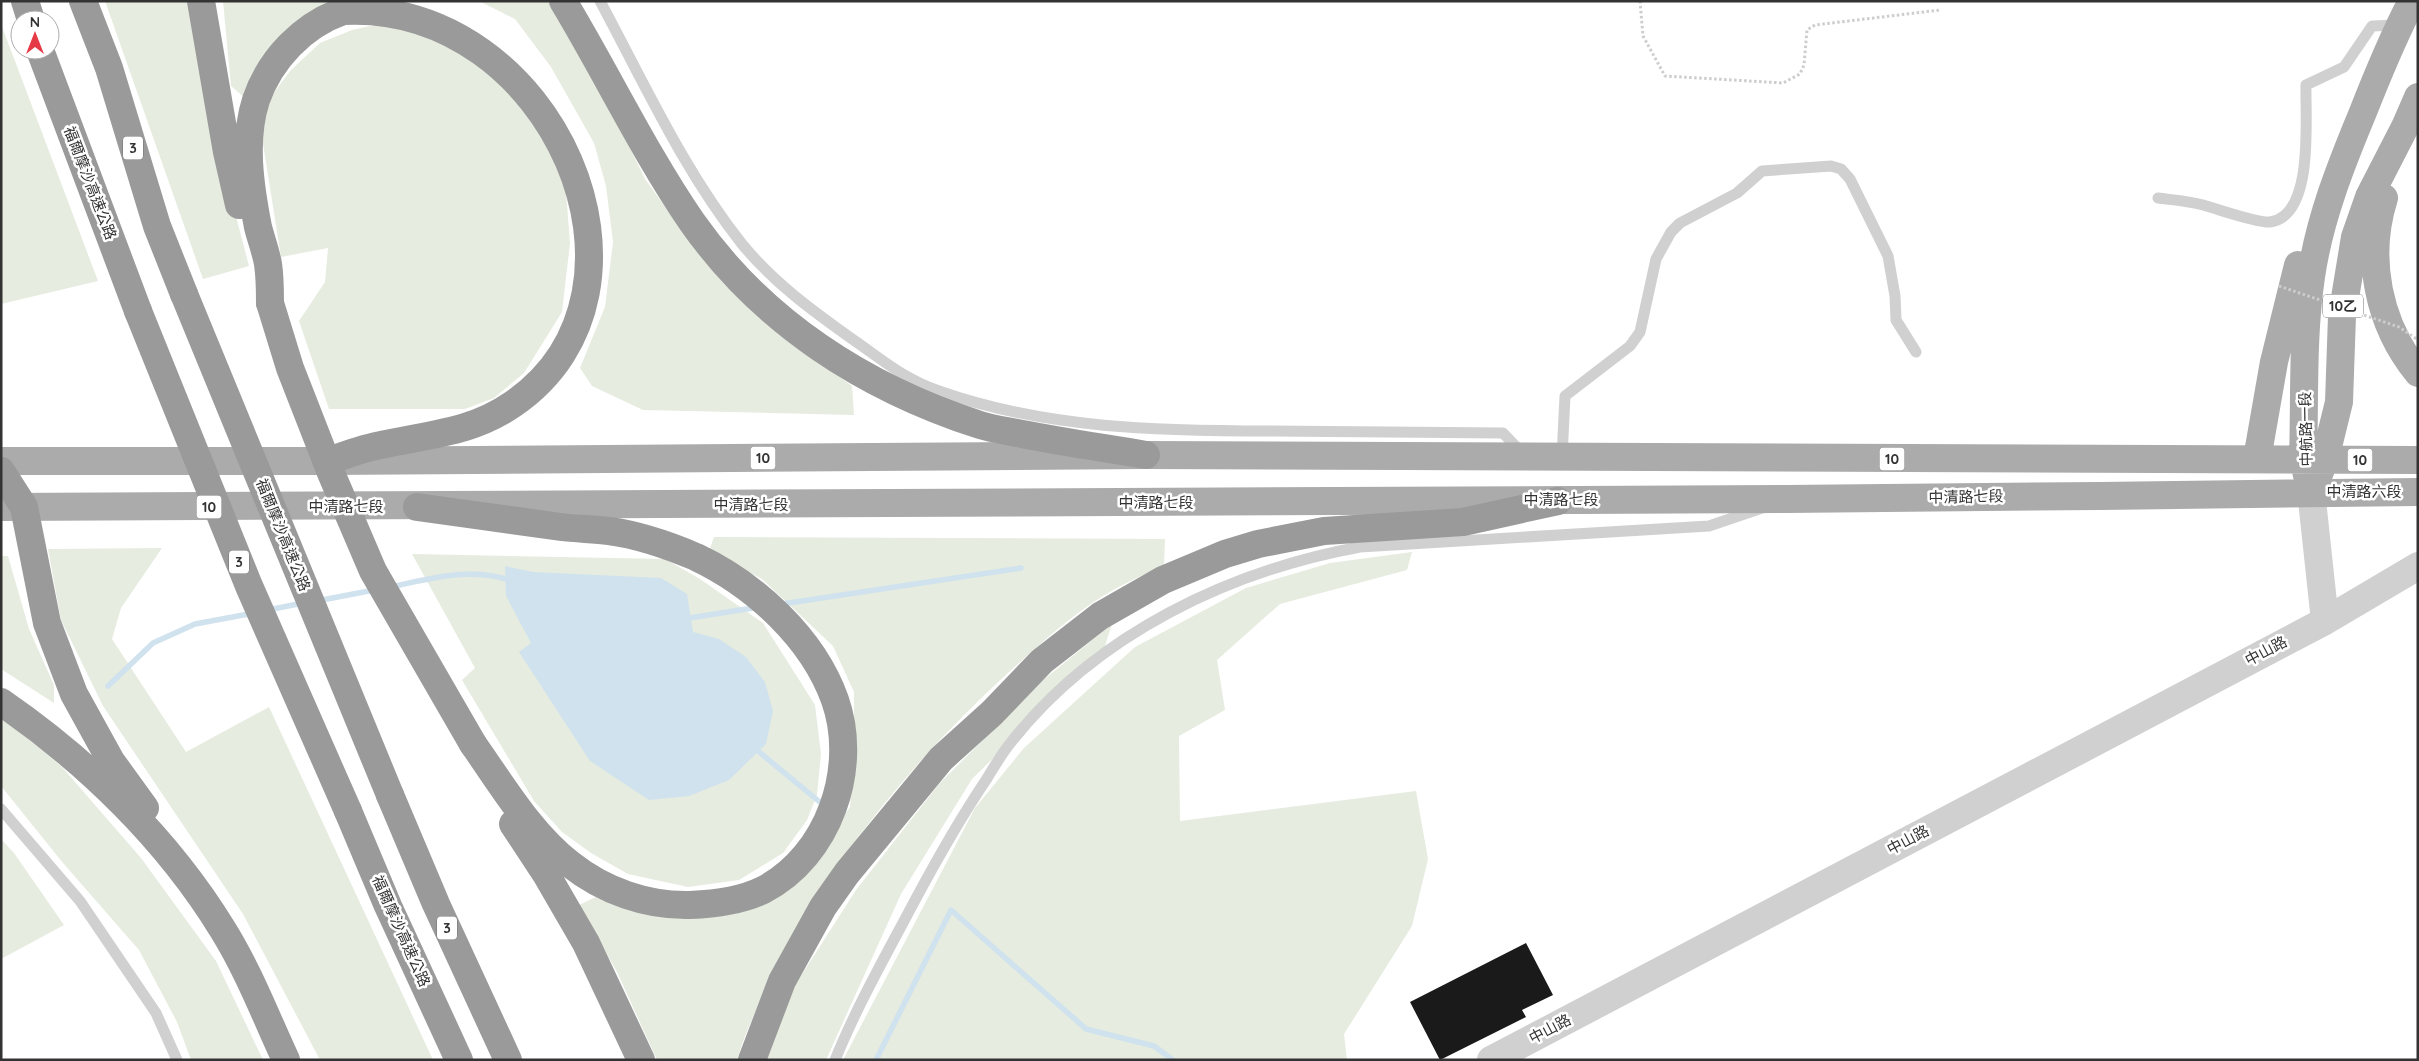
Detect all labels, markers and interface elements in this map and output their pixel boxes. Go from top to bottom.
north arrow [10,10,60,60]
text: N [30,13,40,31]
street label: 福爾摩沙高速公路 [60,123,121,242]
road number: 3 [123,136,143,160]
road number: 10乙 [2323,294,2363,318]
street label: 中航路一段 [2295,391,2316,467]
road number: 10 [750,446,776,469]
road number: 10 [1880,448,1904,470]
road number: 10 [2348,448,2372,472]
street label: 福爾摩沙高速公路 [252,476,315,594]
street label: 中清路六段 [2326,482,2402,501]
street label: 中清路七段 [1928,486,2004,507]
street label: 中清路七段 [1523,490,1599,509]
street label: 中清路七段 [1118,493,1194,512]
street label: 中清路七段 [713,495,789,514]
road number: 10 [196,496,222,518]
street label: 中清路七段 [308,497,384,516]
road number: 3 [229,550,249,574]
street label: 中山路 [2241,632,2290,670]
street label: 中山路 [1883,821,1932,859]
street label: 福爾摩沙高速公路 [368,872,435,989]
road number: 3 [437,916,457,940]
street label: 中山路 [1525,1010,1574,1048]

